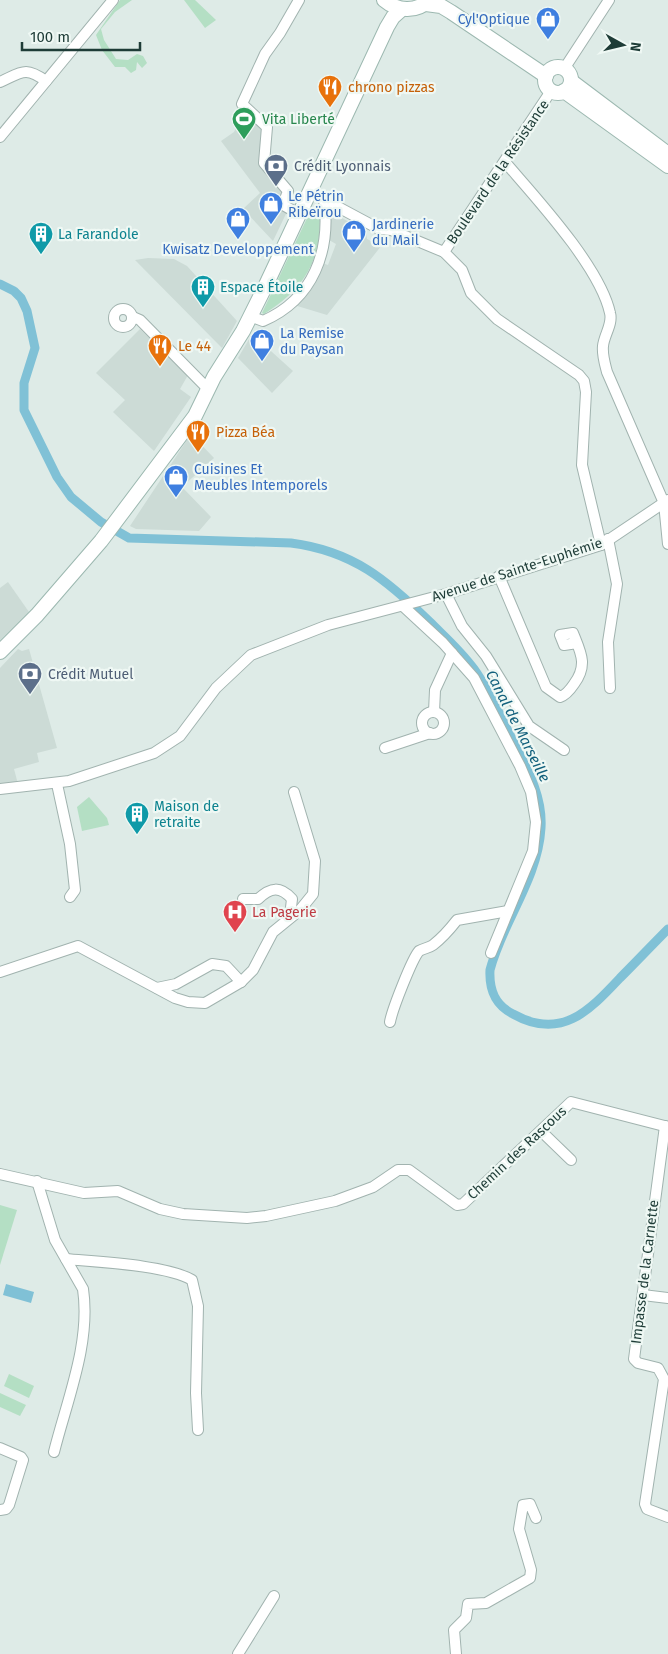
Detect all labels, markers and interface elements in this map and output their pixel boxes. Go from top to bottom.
shop icon: Cyl'Optique [535,6,561,40]
place label: Cyl'Optique [458,11,530,28]
scale bar [22,20,140,52]
north arrow [598,20,648,70]
text: 100 m [30,28,70,46]
text: N [626,41,644,53]
restaurant icon: chrono pizzas [317,74,343,108]
place label: chrono pizzas [348,79,435,96]
street label: Boulevard de la Résistance [443,97,553,247]
sports icon: Vita Liberté [231,106,257,140]
place label: Vita Liberté [262,111,335,128]
bank icon: Crédit Lyonnais [263,153,289,187]
place label: Crédit Lyonnais [294,158,391,175]
place label: Le Pétrin Ribeïrou [288,188,344,221]
shop icon: Le Pétrin Ribeïrou [258,191,284,225]
shop icon: Kwisatz Developpement [225,206,251,240]
place label: Jardinerie du Mail [372,216,434,249]
shop icon: Jardinerie du Mail [341,219,367,253]
building icon: La Farandole [28,221,54,255]
place label: La Farandole [58,226,139,243]
place label: Kwisatz Developpement [162,241,315,258]
building icon: Espace Étoile [190,274,216,308]
place label: Espace Étoile [220,278,303,296]
place label: La Remise du Paysan [280,325,344,358]
shop icon: La Remise du Paysan [249,328,275,362]
restaurant icon: Le 44 [147,333,173,367]
place label: Le 44 [178,338,211,355]
restaurant icon: Pizza Béa [185,419,211,453]
place label: Pizza Béa [216,424,275,441]
place label: Cuisines Et Meubles Intemporels [194,461,328,494]
shop icon: Cuisines Et Meubles Intemporels [163,464,189,498]
street label: Avenue de Sainte-Euphémie [429,534,605,606]
bank icon: Crédit Mutuel [17,661,43,695]
place label: Crédit Mutuel [48,666,133,683]
water label: Canal de Marseille [482,667,554,785]
place label: Maison de retraite [154,798,219,831]
building icon: Maison de retraite [124,801,150,835]
hospital icon: La Pagerie [222,899,248,933]
place label: La Pagerie [252,904,317,921]
street label: Chemin des Rascous [464,1102,570,1203]
street label: Impasse de la Carnette [628,1199,662,1345]

